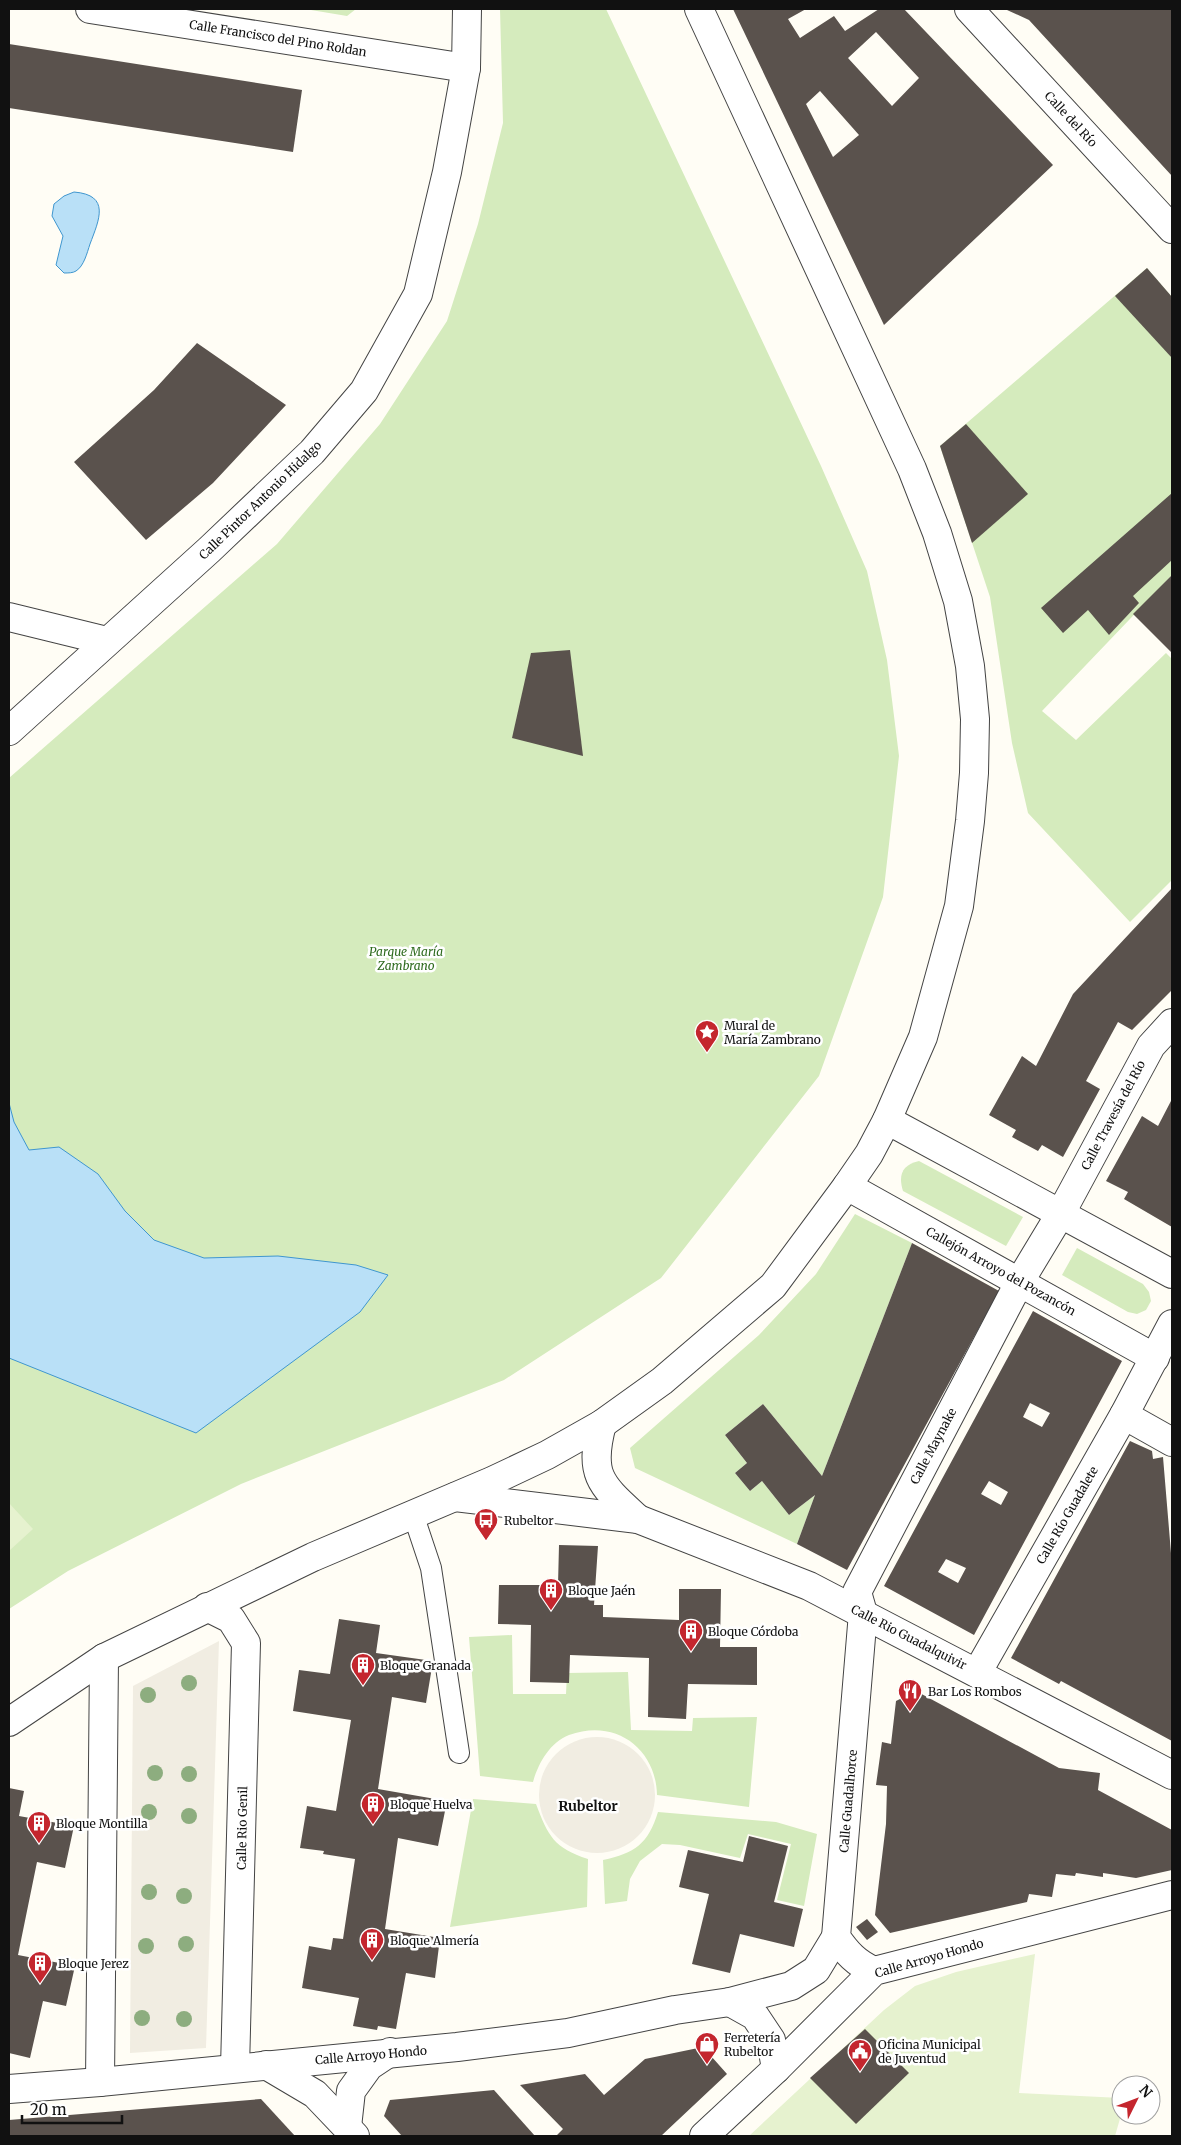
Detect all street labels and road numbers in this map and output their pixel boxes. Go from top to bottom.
street label: Calle Francisco del Pino Roldan [188,17,368,59]
street label: Calle del Río [1042,88,1100,150]
street label: Calle Pintor Antonio Hidalgo [196,438,324,562]
street label: Calle Travesía del Río [1078,1058,1148,1172]
street label: Callejón Arroyo del Pozancón [924,1224,1078,1318]
street label: Calle Maynake [907,1405,959,1487]
street label: Calle Río Guadalete [1033,1464,1101,1566]
street label: Calle Rio Guadalquivir [849,1601,970,1673]
street label: Calle Guadalhorce [836,1749,860,1853]
street label: Calle Rio Genil [234,1786,250,1870]
street label: Calle Arroyo Hondo [873,1935,985,1981]
street label: Calle Arroyo Hondo [314,2043,428,2067]

